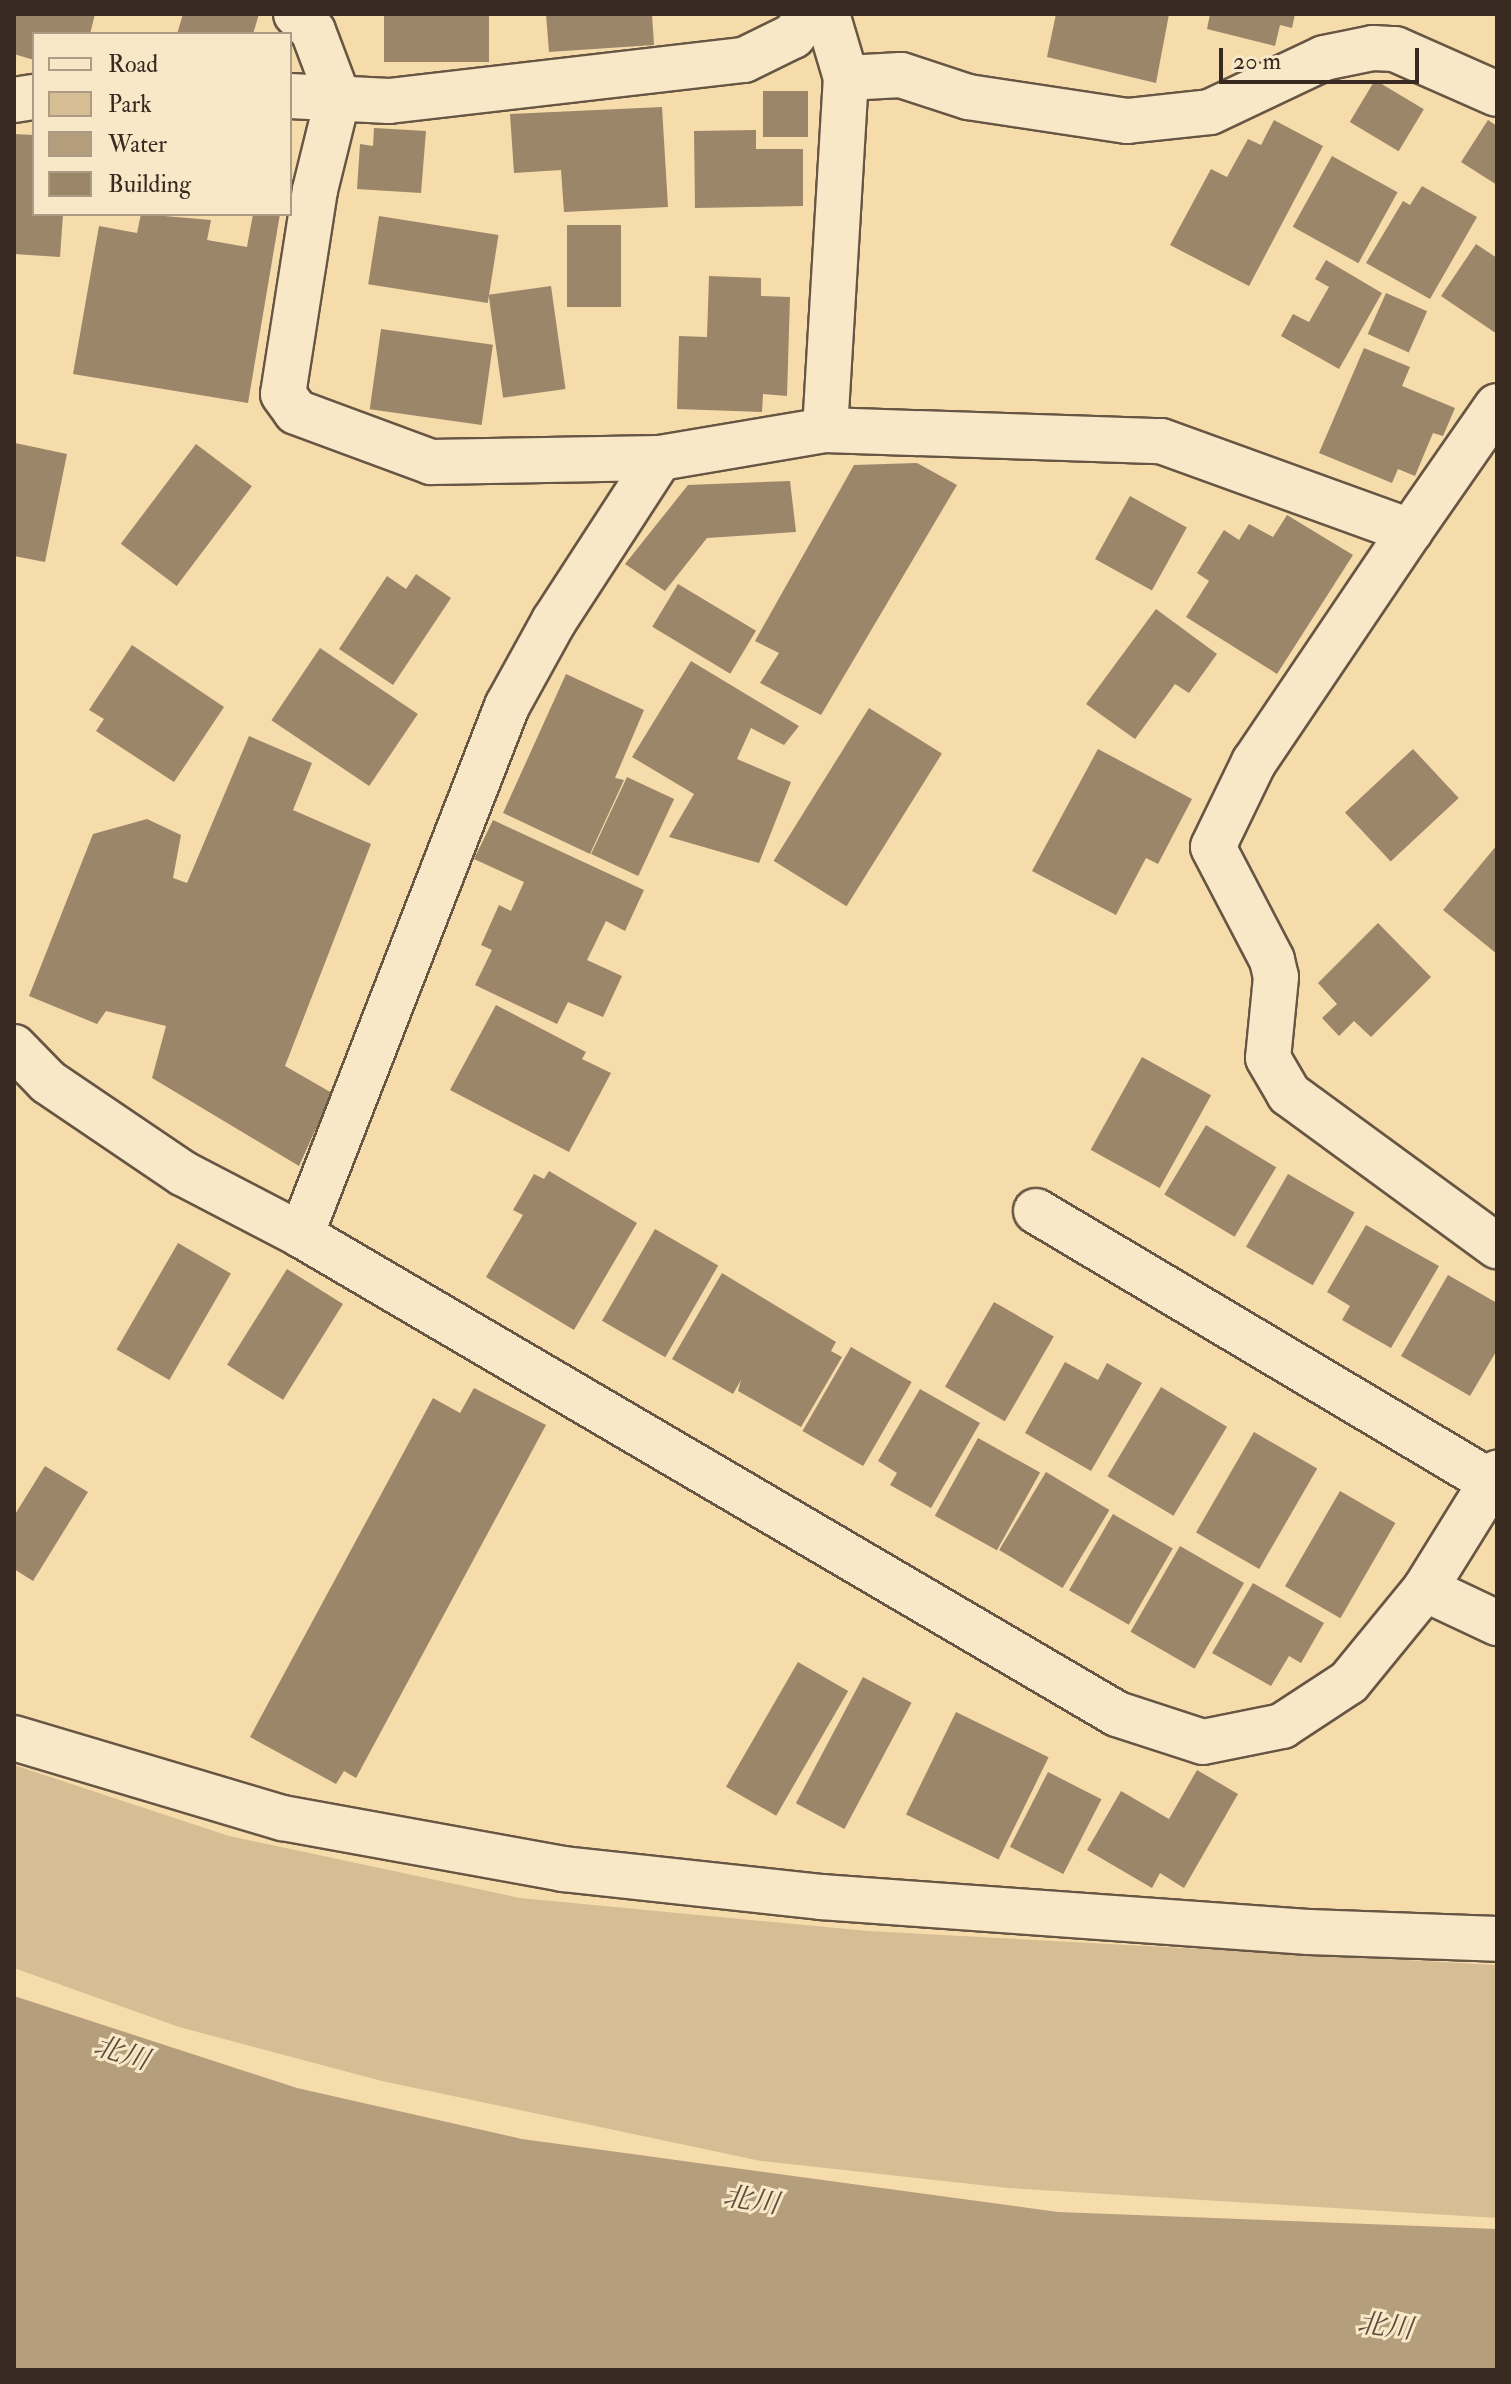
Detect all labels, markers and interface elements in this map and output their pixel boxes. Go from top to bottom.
legend [32,32,292,216]
scale bar [1223,32,1423,82]
text: 20 m [1233,46,1281,77]
text: Road [108,49,158,80]
text: Park [108,89,152,120]
text: Water [108,129,167,160]
text: Building [108,169,191,200]
water label: 北川 [89,2030,153,2078]
water label: 北川 [721,2180,781,2222]
water label: 北川 [1355,2307,1415,2347]

